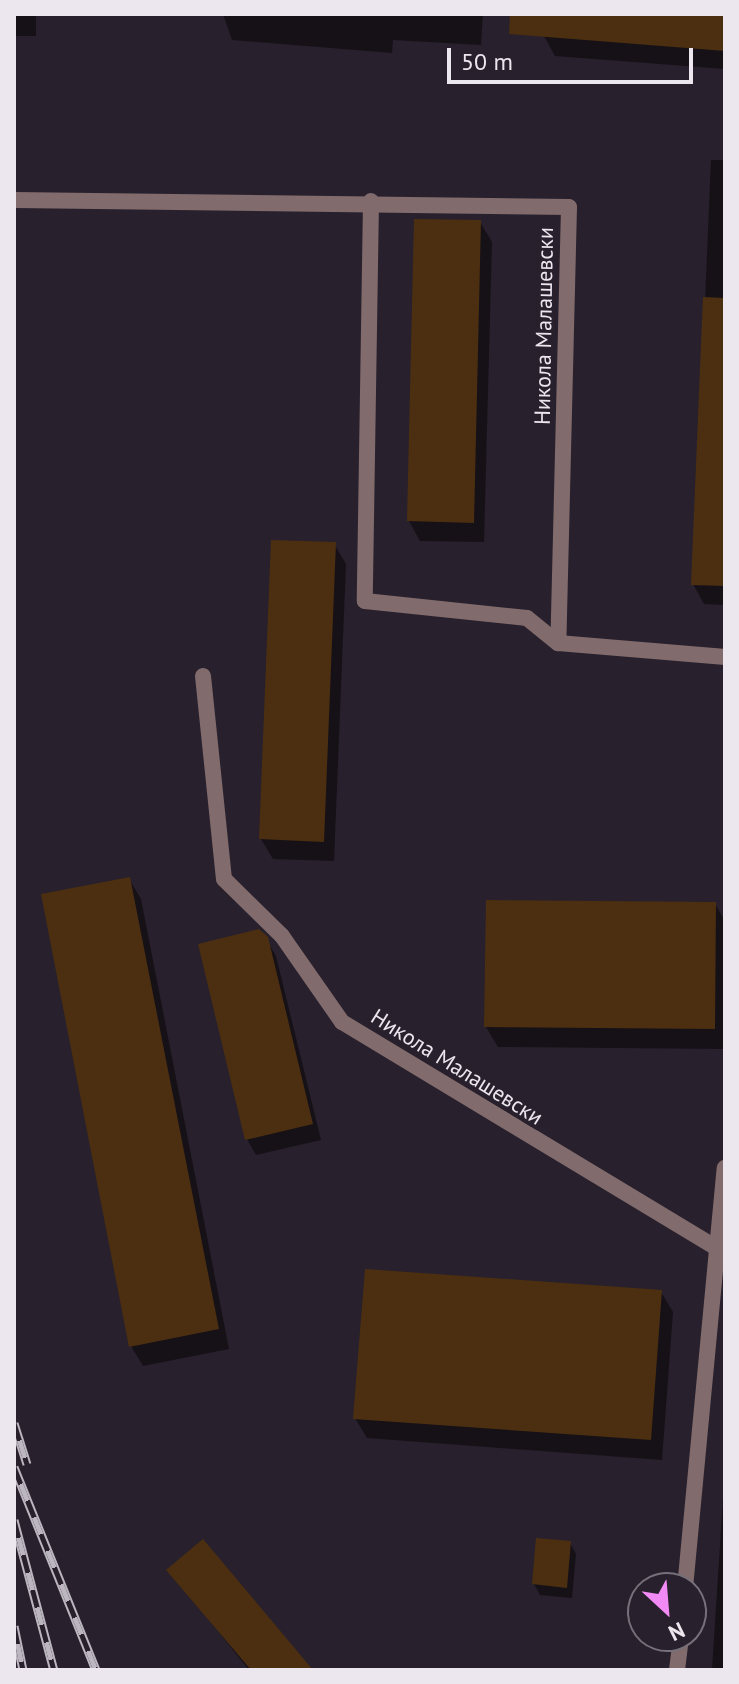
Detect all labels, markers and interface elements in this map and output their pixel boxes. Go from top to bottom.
scale bar [451,32,697,82]
text: 50 m [461,46,513,77]
street label: Никола Малашевски [529,227,559,425]
street label: Никола Малашевски [366,1003,548,1131]
north arrow [627,1572,707,1652]
text: N [664,1616,689,1648]

